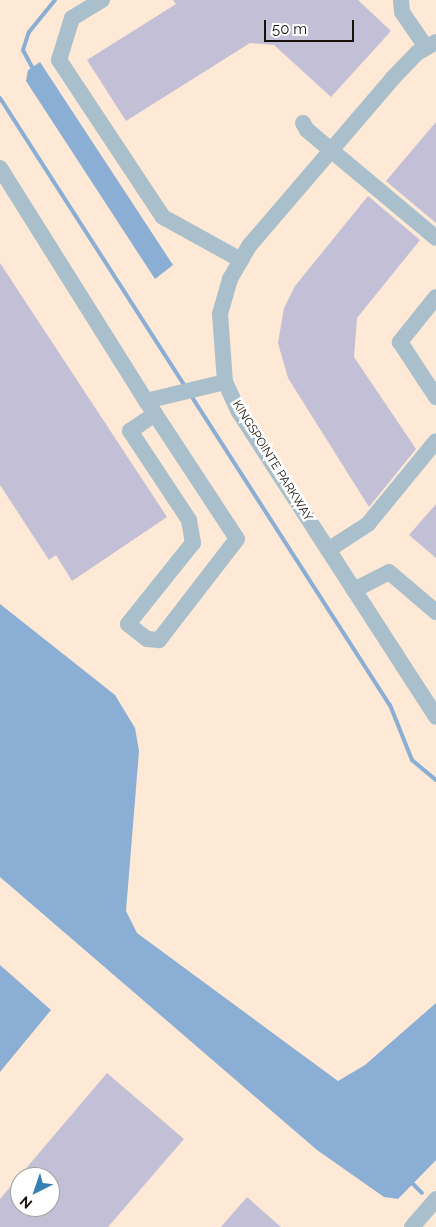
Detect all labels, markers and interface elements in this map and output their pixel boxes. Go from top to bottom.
scale bar [266,10,356,42]
text: 50 m [272,20,307,38]
street label: KINGSPOINTE PARKWAY [229,398,315,524]
north arrow [10,1167,60,1217]
text: N [17,1193,35,1212]

